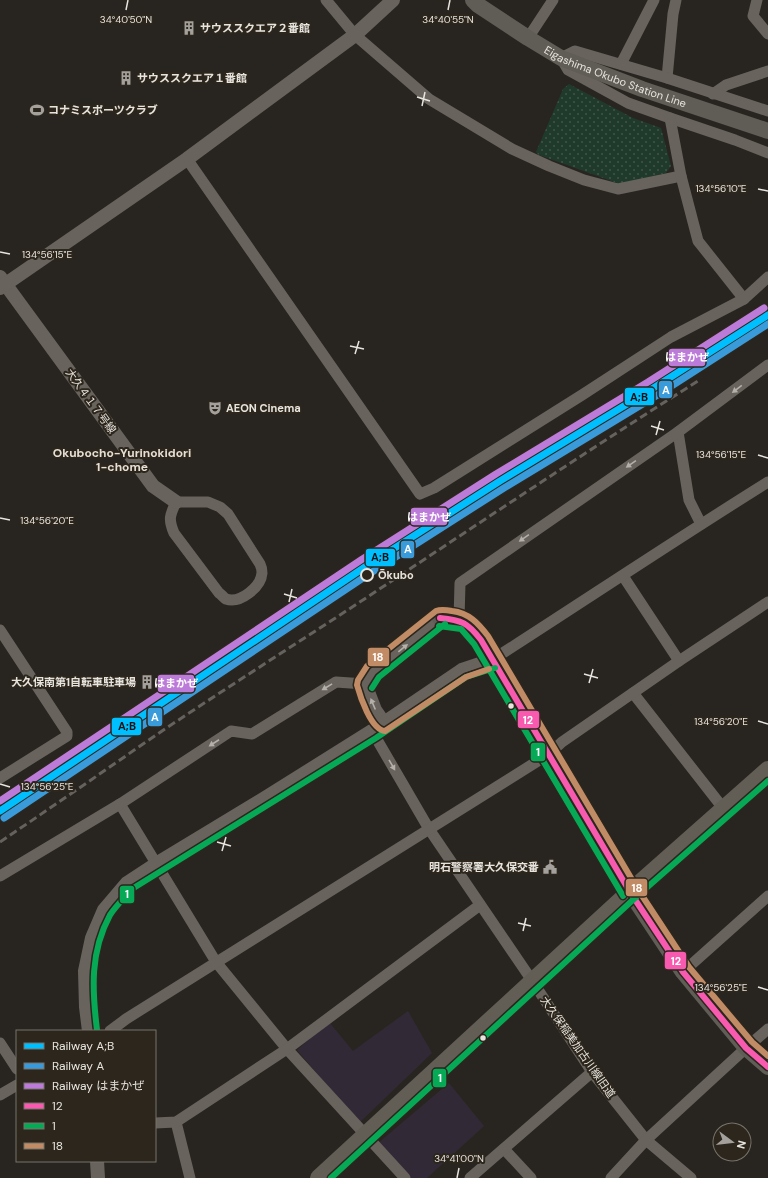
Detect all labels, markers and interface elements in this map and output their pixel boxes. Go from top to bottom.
text: 34°40'50"N [100,13,152,26]
text: 34°40'55"N [422,13,474,26]
building icon: サウススクエア２番館 [181,20,197,36]
place label: サウススクエア２番館 [200,21,310,35]
street label: Eigashima Okubo Station Line [542,43,688,110]
building icon: サウススクエア１番館 [118,70,134,86]
place label: サウススクエア１番館 [137,71,247,85]
sports icon: コナミスポーツクラブ [29,102,45,118]
place label: コナミスポーツクラブ [48,103,158,117]
text: 134°56'10"E [695,182,747,195]
text: 134°56'15"E [22,248,72,261]
line badge: はまかぜ [668,348,706,367]
text: はまかぜ [665,350,709,364]
street label: 大久４１７号線 [63,366,119,436]
line badge: A [658,380,673,399]
text: A [662,383,670,397]
one-way arrow [731,384,742,393]
line badge: A;B [624,387,655,406]
text: A;B [630,390,648,404]
theatre icon: AEON Cinema [207,400,223,416]
place label: AEON Cinema [226,401,301,415]
district label: Okubocho-Yurinokidori 1-chome [53,445,191,475]
text: 134°56'15"E [696,448,746,461]
one-way arrow [626,460,636,468]
line badge: はまかぜ [410,507,448,526]
text: はまかぜ [407,510,451,524]
text: 134°56'20"E [20,514,74,527]
one-way arrow [519,534,529,542]
line badge: A [400,540,415,559]
text: A [404,542,412,556]
line badge: A;B [365,548,396,567]
text: A;B [371,550,389,564]
marker: Ōkubo [360,568,374,582]
place label: Ōkubo [378,568,414,582]
one-way arrow [398,643,409,652]
line badge: 18 [367,647,390,667]
text: 18 [373,650,384,664]
building icon: 大久保南第1自転車駐車場 [139,674,155,690]
line badge: はまかぜ [157,674,195,693]
place label: 大久保南第1自転車駐車場 [11,675,136,689]
text: はまかぜ [154,676,198,690]
one-way arrow [322,683,332,691]
one-way arrow [370,698,376,710]
unlabelled marker [506,701,516,711]
line badge: A [147,707,163,727]
text: A [151,710,159,724]
line badge: 12 [517,710,540,729]
text: 12 [523,713,533,727]
text: 134°56'20"E [694,715,748,728]
line badge: A;B [111,717,142,736]
text: A;B [118,719,136,733]
one-way arrow [209,739,219,747]
line badge: 1 [530,742,546,762]
text: 1 [536,745,540,759]
one-way arrow [388,759,395,770]
text: 134°56'25"E [21,780,74,793]
public building icon: 明石警察署大久保交番 [542,859,558,875]
place label: 明石警察署大久保交番 [429,860,539,874]
line badge: 18 [625,878,648,897]
text: 18 [632,881,643,895]
line badge: 1 [119,885,135,904]
text: 1 [125,887,129,901]
line badge: 12 [664,951,687,970]
text: 12 [671,954,681,968]
text: 134°56'25"E [695,981,748,994]
street label: 大久保稲美加古川線旧道 [538,993,618,1101]
legend [16,1030,156,1162]
unlabelled marker [478,1033,488,1043]
text: Railway A;B [52,1038,114,1054]
text: Railway A [52,1058,104,1074]
line badge: 1 [432,1068,447,1088]
text: 1 [438,1071,442,1085]
text: Railway はまかぜ [52,1078,144,1094]
text: 12 [52,1098,63,1114]
text: 1 [52,1118,56,1134]
north arrow [712,1122,752,1162]
text: 18 [52,1138,63,1154]
text: N [734,1139,749,1150]
text: 34°41'00"N [434,1152,484,1165]

